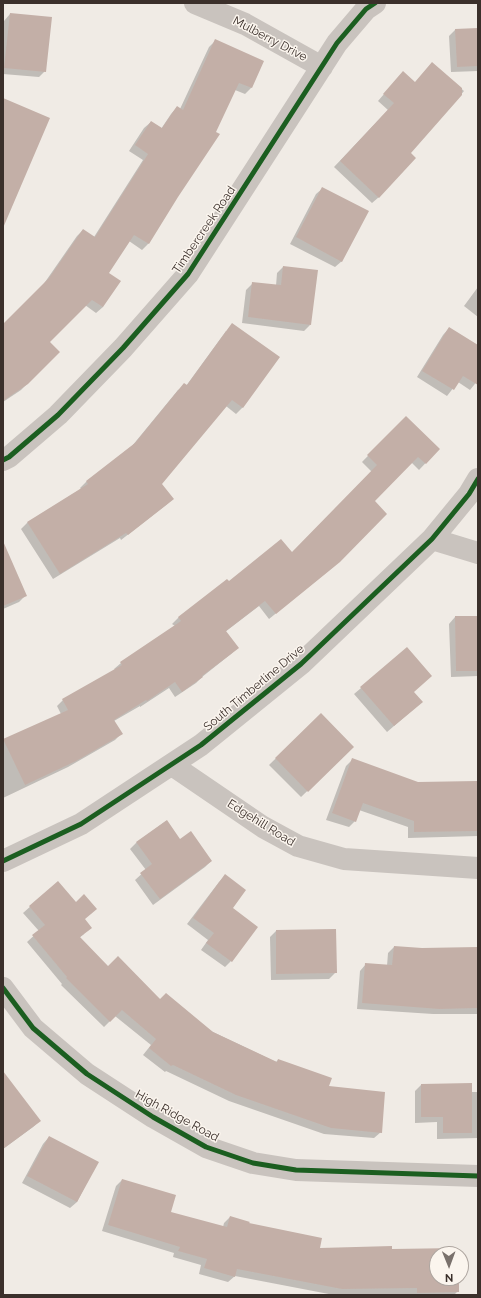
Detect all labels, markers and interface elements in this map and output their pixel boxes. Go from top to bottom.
street label: Mulberry Drive [230,13,310,65]
street label: Timbercreek Road [169,184,239,276]
street label: South Timberline Drive [201,642,307,734]
street label: Edgehill Road [225,796,297,850]
street label: High Ridge Road [133,1087,221,1145]
north arrow [429,1246,469,1286]
text: N [445,1271,454,1284]

